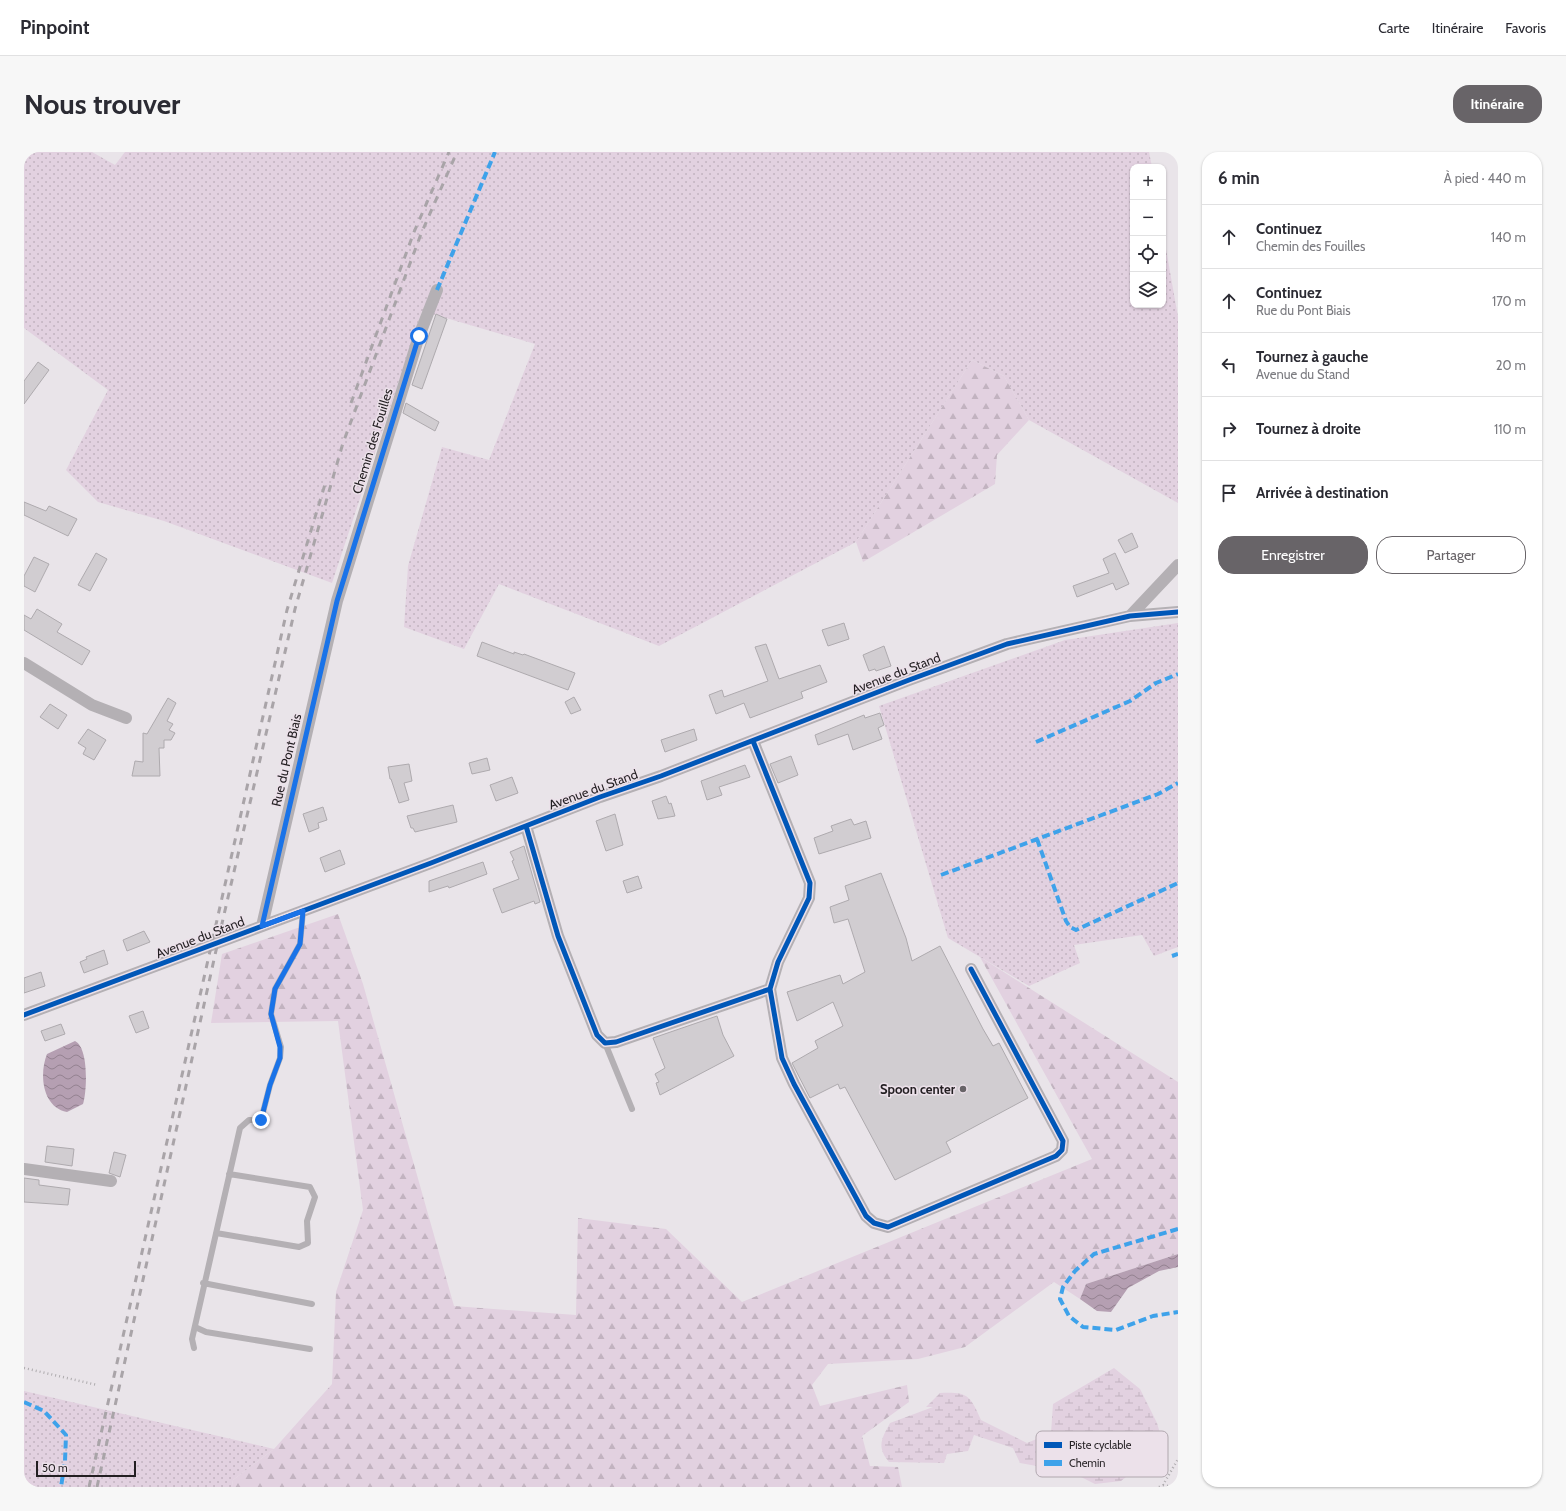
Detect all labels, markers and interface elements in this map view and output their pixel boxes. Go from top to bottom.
text: Pinpoint [20,16,89,39]
text: Carte [1378,19,1410,37]
text: Itinéraire [1432,19,1483,37]
text: Favoris [1505,19,1546,37]
button: Itinéraire [1453,85,1542,123]
text: Nous trouver [24,87,180,121]
map controls [1130,164,1166,308]
button: + [1130,164,1166,200]
text: 6 min [1218,168,1260,188]
text: À pied · 440 m [1444,170,1526,186]
button: − [1130,200,1166,236]
text: Continuez [1256,220,1322,238]
icon: ahead [1218,226,1240,248]
text: 140 m [1491,229,1526,245]
button: locate [1130,236,1166,272]
text: Chemin des Fouilles [1256,238,1365,254]
button: layers [1130,272,1166,308]
text: Continuez [1256,284,1322,302]
icon: ahead [1218,290,1240,312]
text: 170 m [1492,293,1526,309]
text: Rue du Pont Biais [1256,302,1351,318]
route start [410,327,428,345]
text: Tournez à gauche [1256,348,1368,366]
icon: left [1218,354,1240,376]
text: 20 m [1496,357,1526,373]
text: Avenue du Stand [1256,366,1350,382]
street label: Chemin des Fouilles [348,386,396,496]
icon: right [1218,418,1240,440]
text: Tournez à droite [1256,420,1361,438]
text: 110 m [1494,421,1526,437]
icon: arrive [1218,482,1240,504]
text: Arrivée à destination [1256,484,1388,502]
button: Enregistrer [1218,536,1368,574]
button: Partager [1376,536,1526,574]
street label: Avenue du Stand [849,649,943,697]
street label: Rue du Pont Biais [268,711,305,808]
street label: Avenue du Stand [546,765,640,813]
street label: Avenue du Stand [153,913,247,961]
place label: Spoon center [880,1081,956,1097]
marker: Spoon center [958,1084,968,1094]
route end [252,1111,270,1129]
legend [1036,1431,1168,1477]
text: Piste cyclable [1069,1438,1132,1452]
text: Chemin [1069,1456,1106,1470]
scale bar [36,1459,136,1478]
text: 50 m [42,1461,68,1475]

